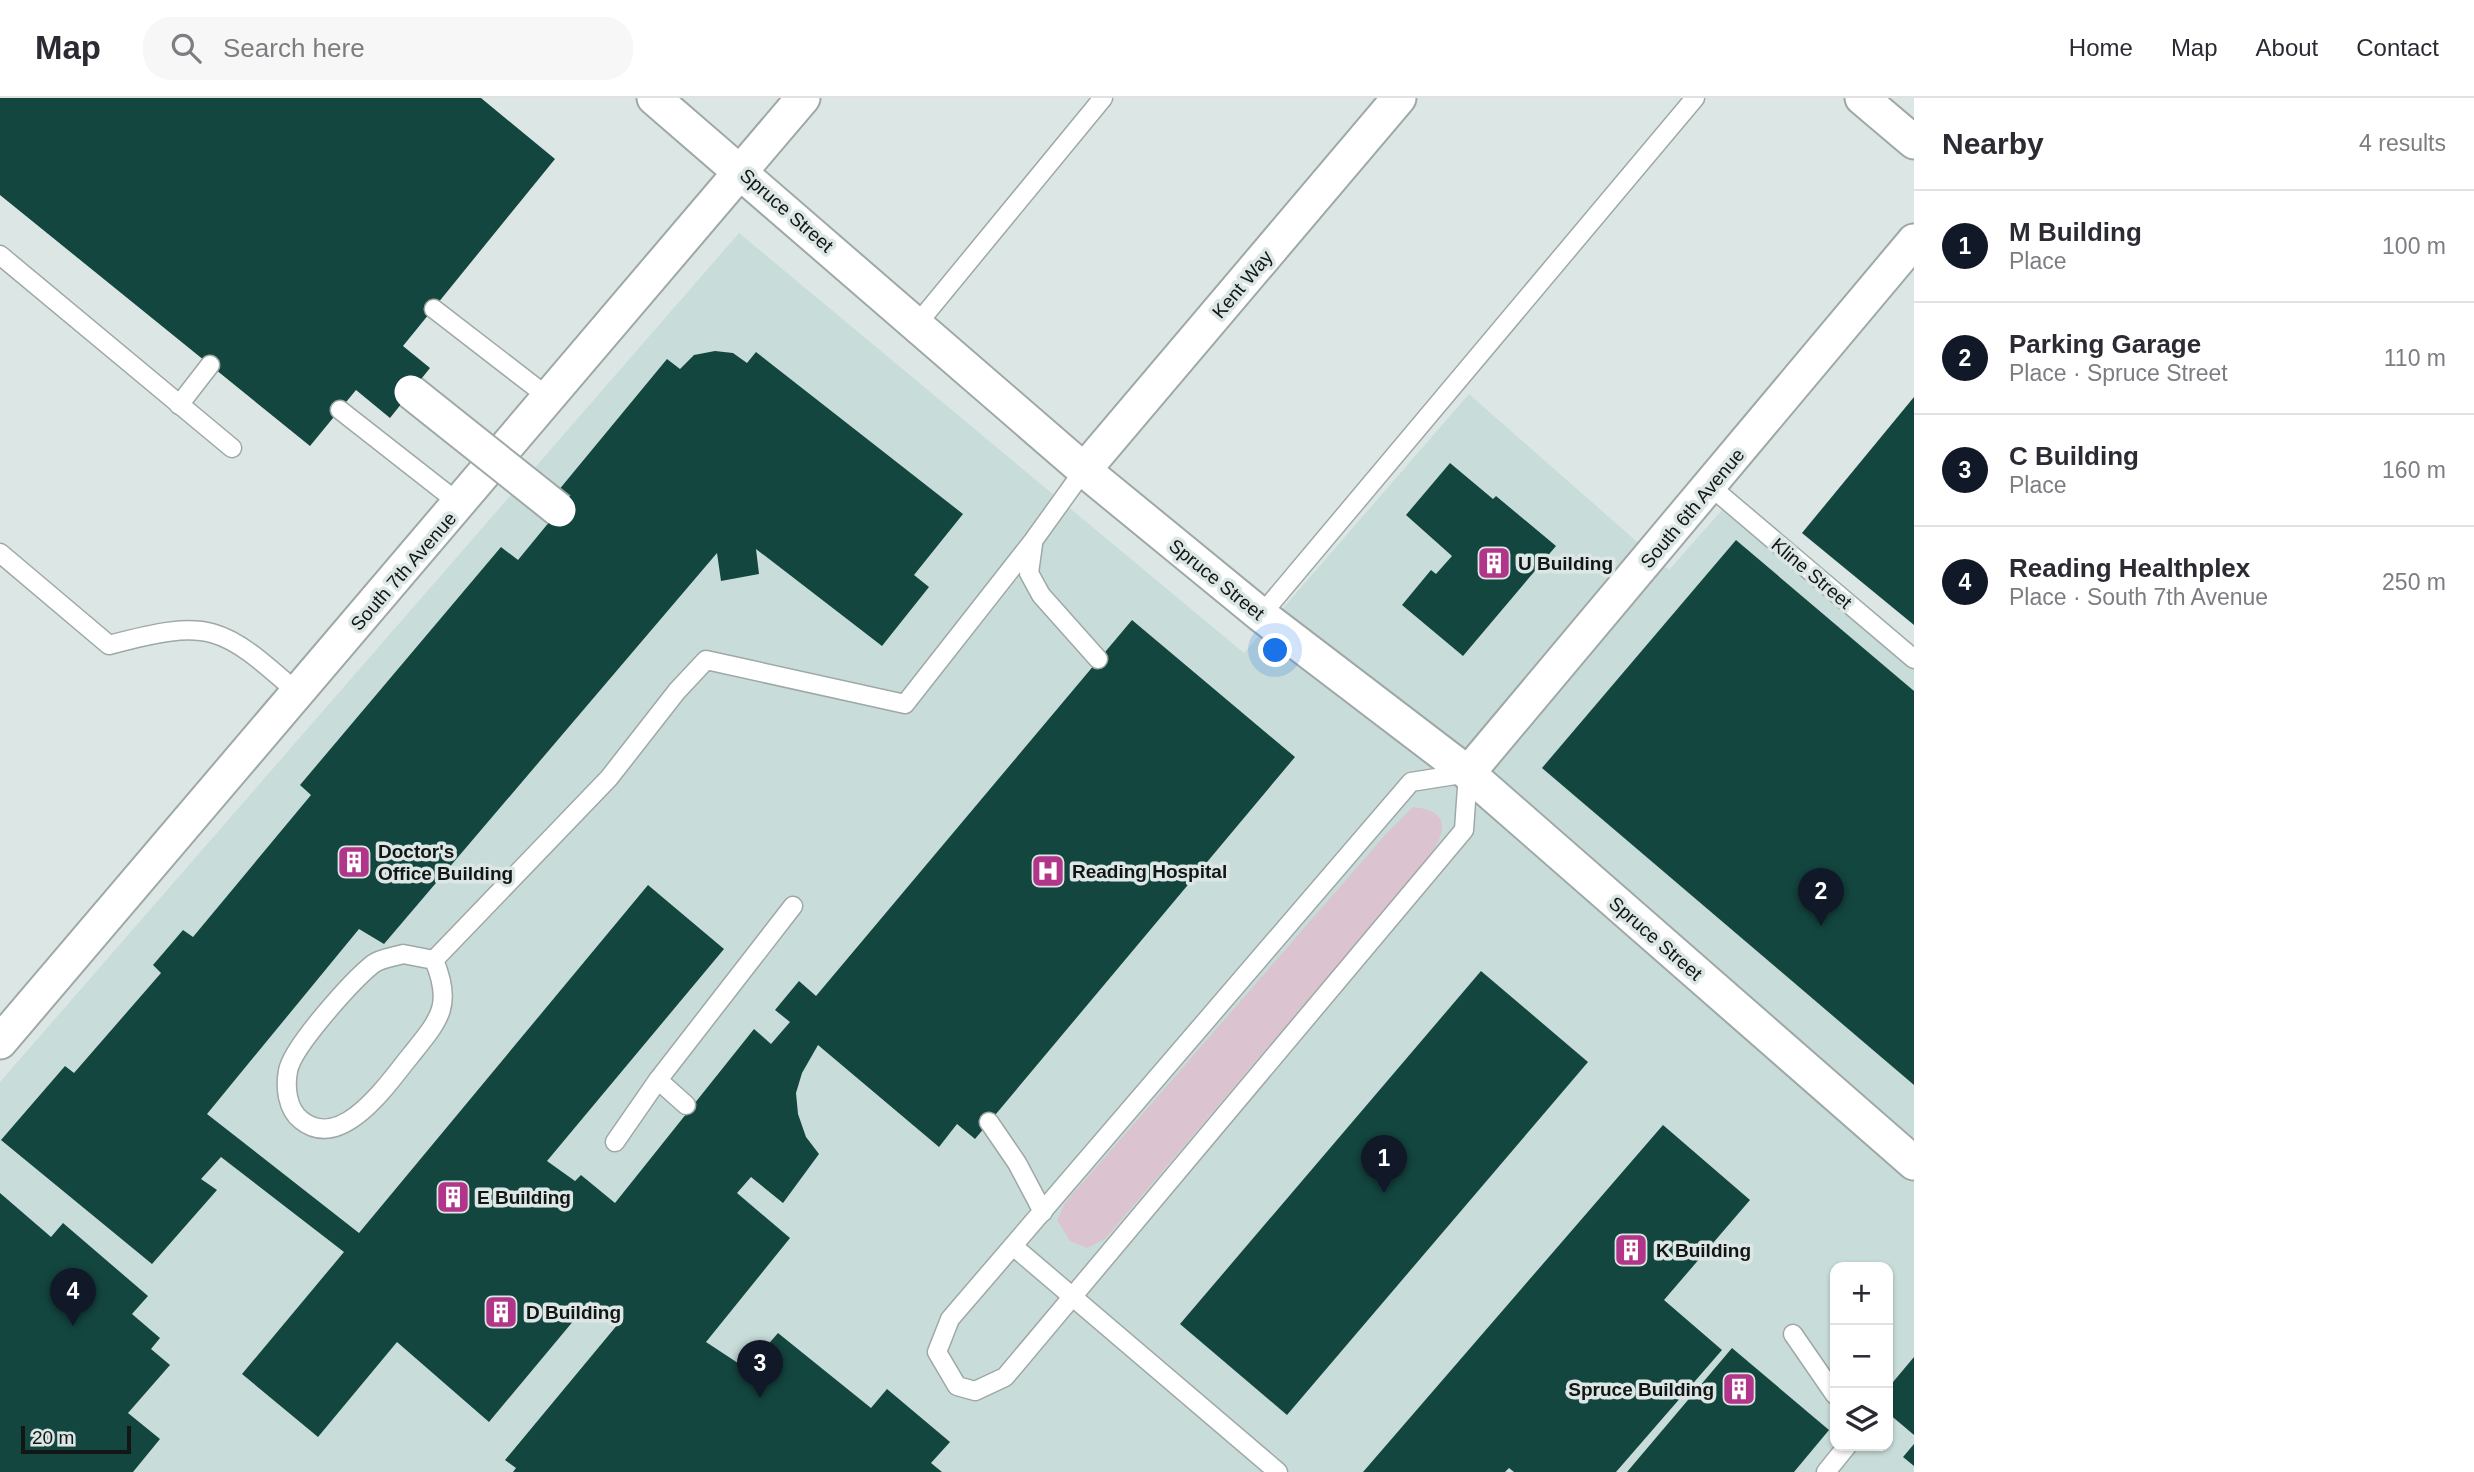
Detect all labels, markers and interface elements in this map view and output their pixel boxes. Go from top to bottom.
search box [143,17,633,80]
text: Map [35,29,101,66]
icon: search [167,29,205,67]
text: Search here [223,33,365,63]
text: Home [2069,34,2133,61]
text: Map [2171,34,2218,61]
text: About [2256,34,2318,61]
text: Contact [2356,34,2439,61]
text: Nearby [1942,127,2044,160]
text: 4 results [2359,130,2446,156]
street label: Spruce Street [736,164,838,257]
text: M Building [2009,217,2142,247]
text: 1 [1959,233,1971,259]
text: 100 m [2382,233,2446,259]
street label: Kent Way [1208,246,1277,322]
text: Place [2009,248,2067,274]
text: Parking Garage [2009,329,2201,359]
text: 2 [1959,345,1971,371]
text: 110 m [2384,345,2446,371]
text: Place · Spruce Street [2009,360,2228,386]
text: C Building [2009,441,2139,471]
street label: South 6th Avenue [1636,444,1749,572]
text: 3 [1959,457,1971,483]
text: 160 m [2382,457,2446,483]
text: Place [2009,472,2067,498]
street label: South 7th Avenue [346,508,460,635]
street label: Kline Street [1767,534,1857,613]
street label: Spruce Street [1165,535,1269,625]
building icon: U Building [1475,544,1513,582]
place label: U Building [1518,553,1613,574]
text: Reading Healthplex [2009,553,2250,583]
text: 4 [1959,569,1971,595]
text: 250 m [2382,569,2446,595]
text: Place · South 7th Avenue [2009,584,2268,610]
your location [1258,633,1292,667]
place label: Doctor's Office Building [378,841,513,884]
building icon: Doctor's Office Building [335,843,373,881]
hospital icon: Reading Hospital [1029,852,1067,890]
place label: Reading Hospital [1072,861,1227,882]
pin: 2 [1798,868,1844,926]
street label: Spruce Street [1605,892,1707,985]
pin: 1 [1361,1135,1407,1193]
building icon: E Building [434,1178,472,1216]
place label: E Building [477,1187,571,1208]
building icon: K Building [1612,1231,1650,1269]
place label: K Building [1656,1240,1751,1261]
map controls [1830,1262,1893,1451]
button: + [1830,1262,1893,1325]
pin: 4 [50,1268,96,1326]
building icon: D Building [482,1293,520,1331]
place label: D Building [526,1302,621,1323]
button: − [1830,1325,1893,1388]
pin: 3 [737,1340,783,1398]
building icon: Spruce Building [1720,1370,1758,1408]
place label: Spruce Building [1568,1379,1714,1400]
button: layers [1830,1388,1893,1451]
scale bar [21,1423,131,1455]
text: 20 m [32,1427,74,1448]

